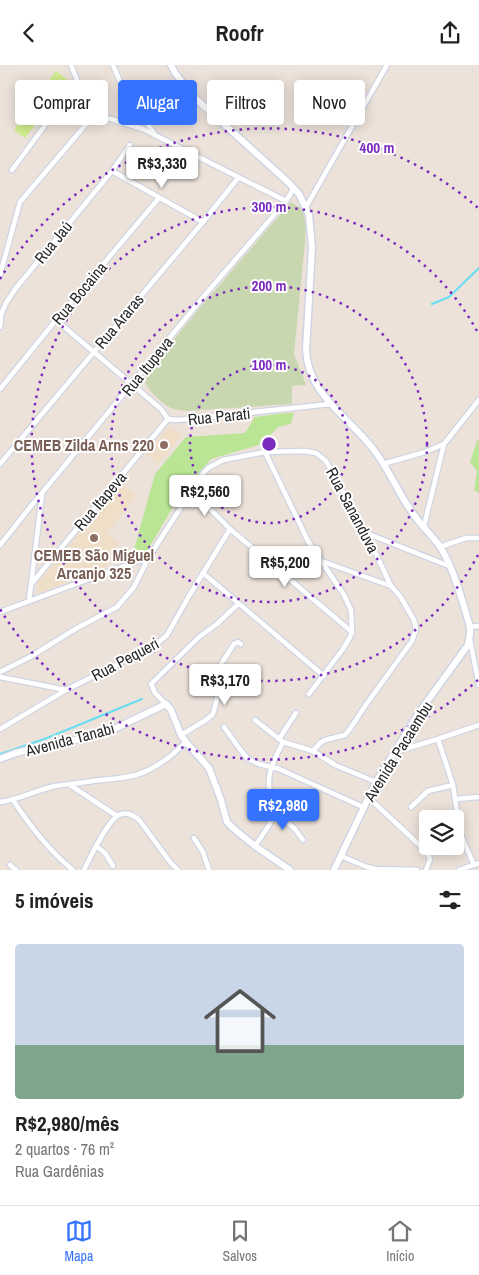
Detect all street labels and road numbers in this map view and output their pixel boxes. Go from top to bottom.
street label: Rua Jaú [29,216,77,268]
street label: Rua Bocaina [46,256,112,329]
street label: Rua Araras [89,289,149,353]
street label: Rua Itupeva [116,331,178,400]
street label: Rua Parati [187,402,251,430]
street label: Rua Sananduva [321,463,385,557]
street label: Rua Itapeva [69,466,132,535]
street label: Rua Pequeri [87,632,163,686]
street label: Avenida Pacaembu [358,697,438,806]
street label: Avenida Tanabi [22,717,117,762]

